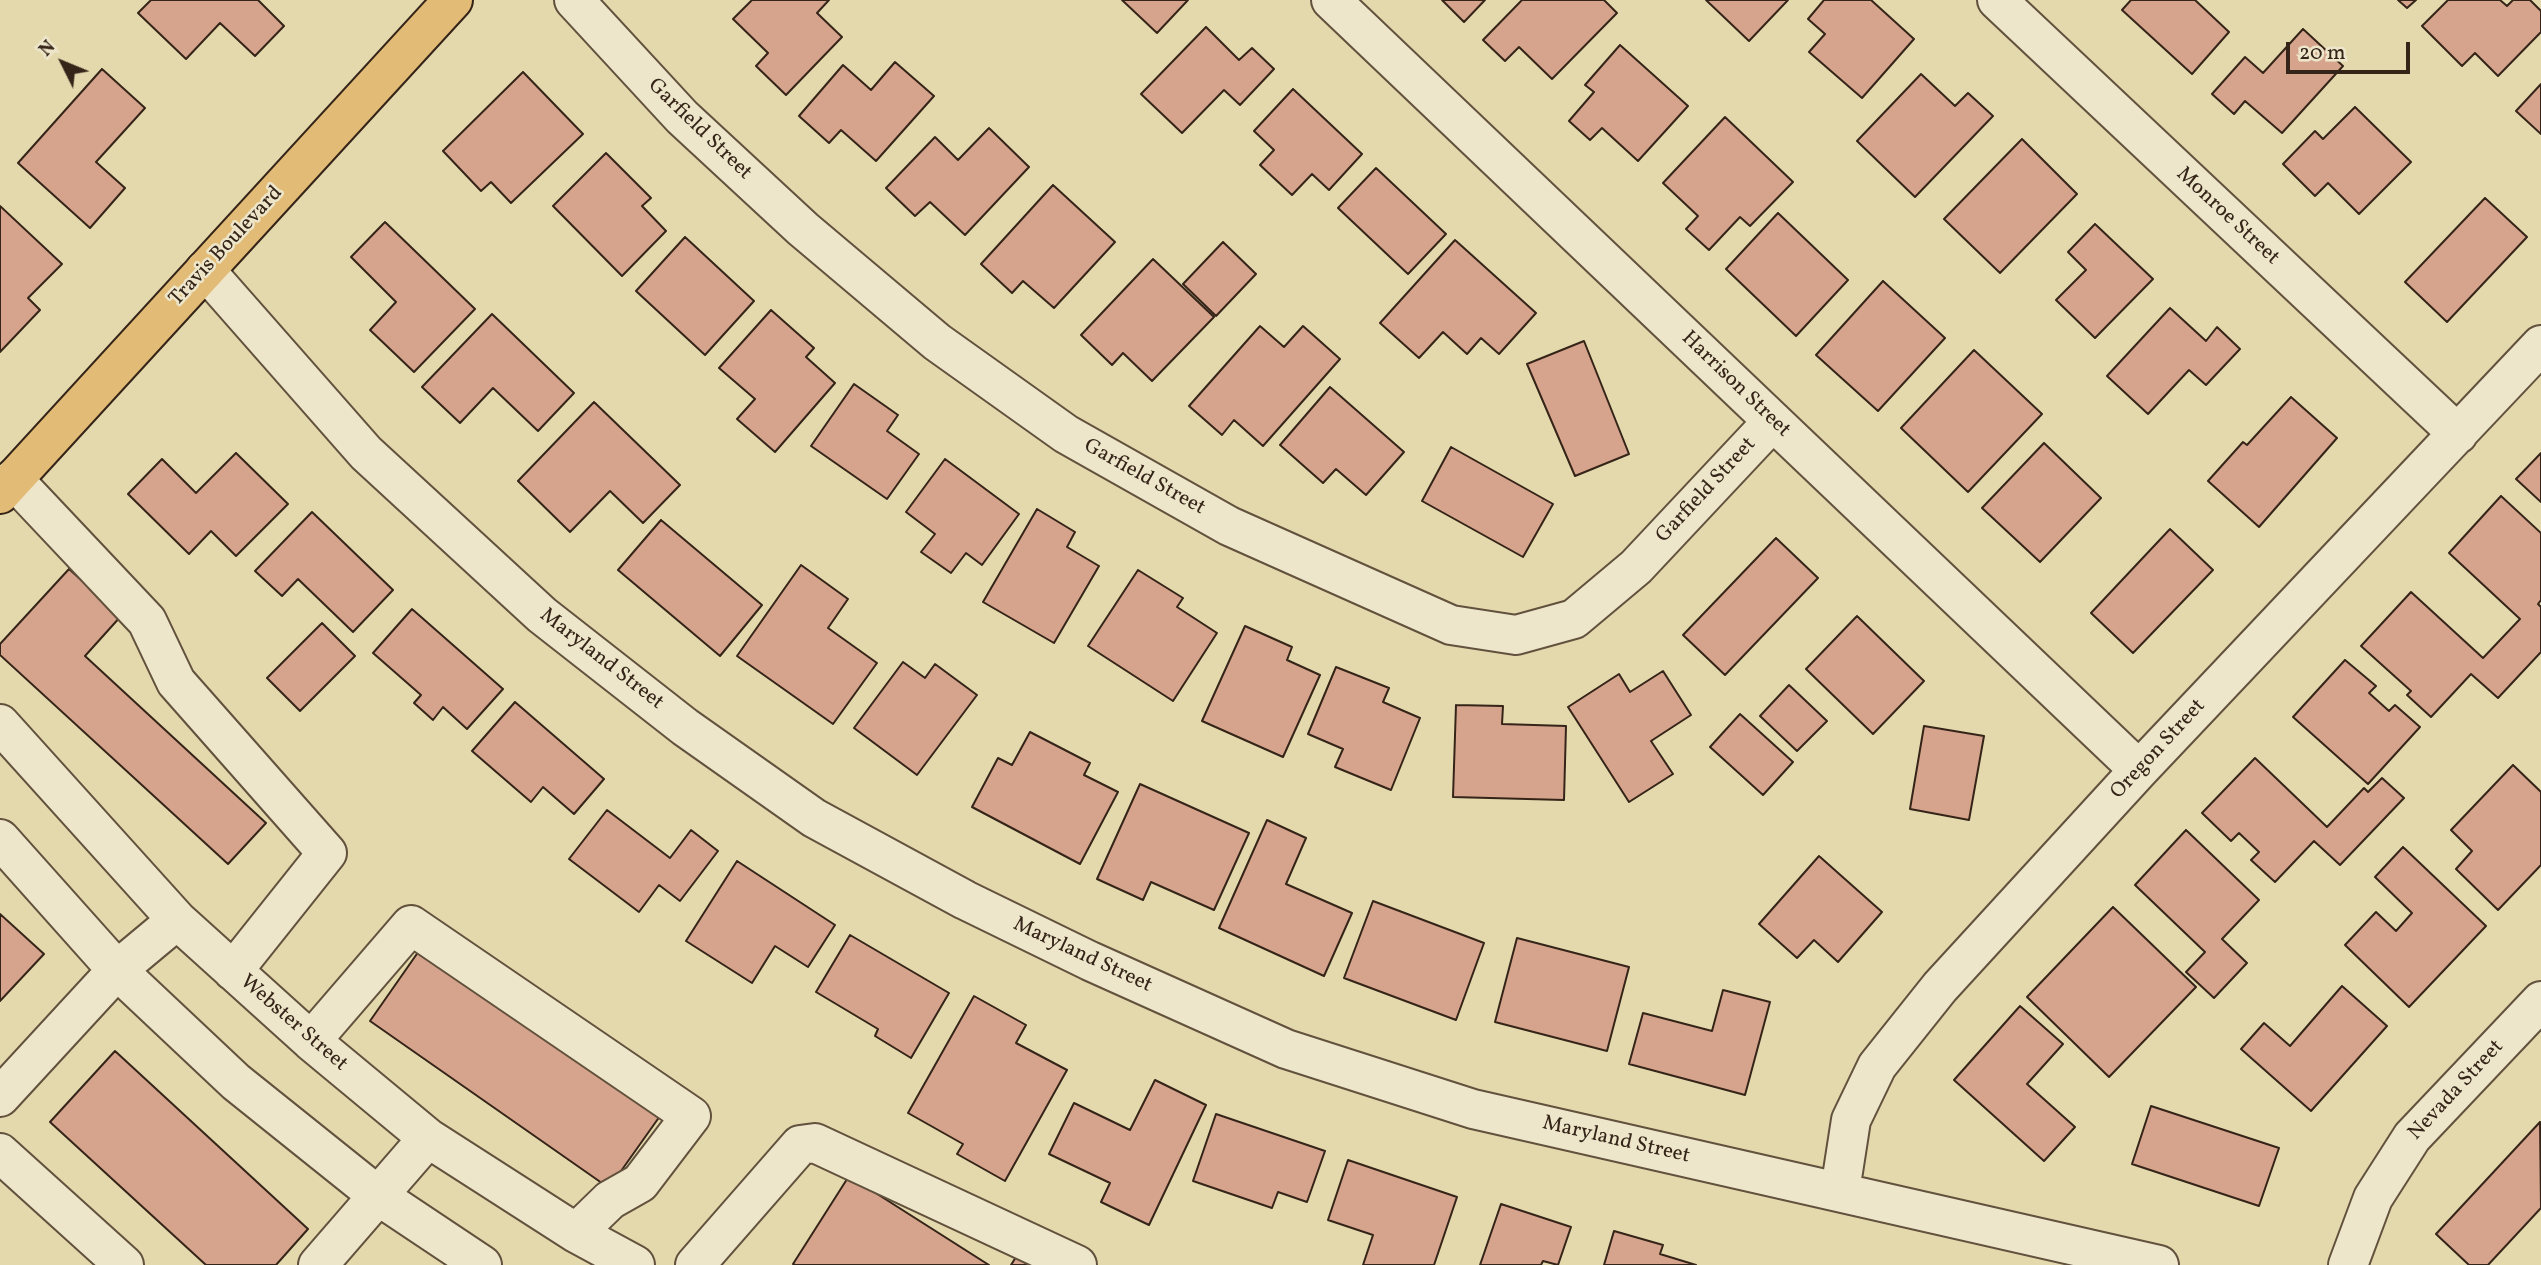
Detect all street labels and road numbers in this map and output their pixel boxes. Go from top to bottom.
street label: Garfield Street [642,74,756,186]
street label: Monroe Street [2170,163,2284,271]
street label: Travis Boulevard [165,182,289,312]
street label: Harrison Street [1675,327,1795,443]
street label: Garfield Street [1652,433,1762,549]
street label: Garfield Street [1079,434,1209,522]
street label: Maryland Street [534,604,668,716]
street label: Oregon Street [2106,695,2212,805]
street label: Maryland Street [1008,913,1156,999]
street label: Webster Street [234,970,352,1078]
street label: Nevada Street [2404,1035,2510,1147]
street label: Maryland Street [1540,1112,1692,1170]

